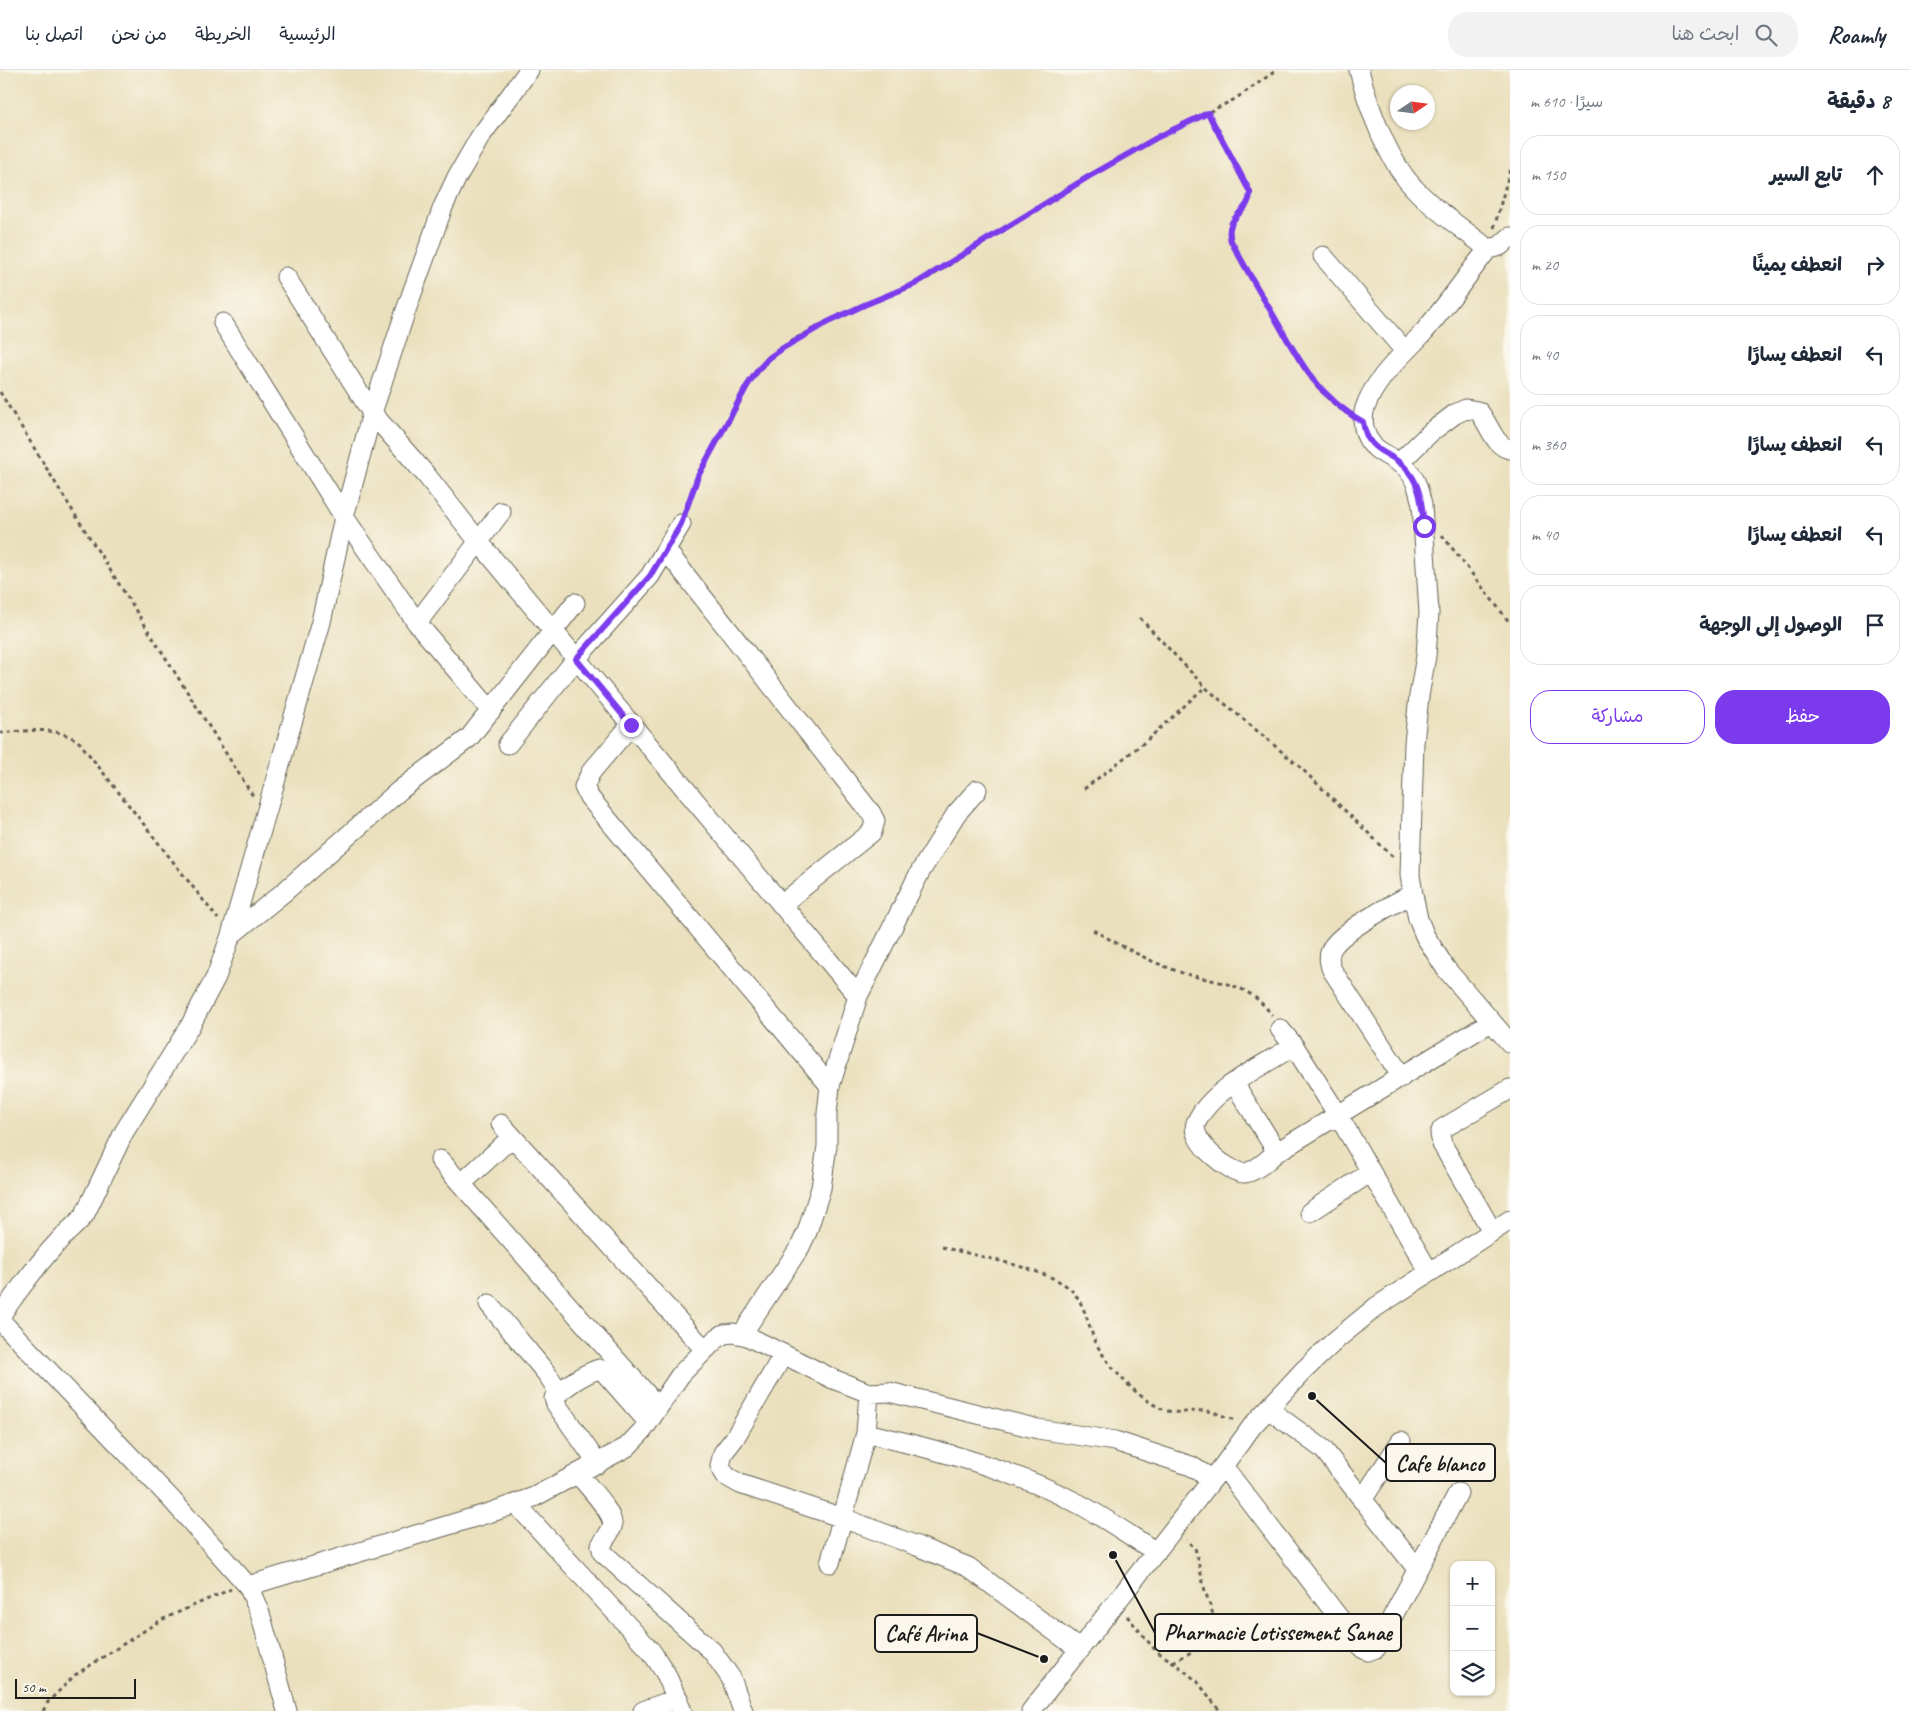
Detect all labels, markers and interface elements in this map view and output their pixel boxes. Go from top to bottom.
search box [1448,12,1798,57]
text: Roamly [1828,20,1885,50]
icon: search [1752,21,1780,49]
text: ابحث هنا [1671,22,1740,46]
text: اتصل بنا [25,23,83,45]
text: من نحن [111,23,167,45]
text: الخريطة [195,23,251,45]
text: الرئيسية [279,23,336,45]
north arrow [1390,85,1435,130]
text: 8 دقيقة [1827,88,1890,114]
text: سيرًا · 610 m [1530,92,1603,112]
icon: ahead [1861,161,1889,189]
text: تابع السير [1770,163,1842,187]
text: 150 m [1531,165,1565,185]
icon: right [1861,251,1889,279]
text: انعطف يمينًا [1753,253,1842,277]
text: 20 m [1531,255,1558,275]
icon: left [1861,341,1889,369]
text: انعطف يسارًا [1748,343,1842,367]
text: 40 m [1531,345,1558,365]
icon: left [1861,431,1889,459]
text: انعطف يسارًا [1748,433,1842,457]
text: 360 m [1531,435,1565,455]
route start [1413,515,1436,538]
icon: left [1861,521,1889,549]
text: انعطف يسارًا [1748,523,1842,547]
text: 40 m [1531,525,1558,545]
icon: arrive [1861,611,1889,639]
text: الوصول إلى الوجهة [1699,613,1842,637]
button: مشاركة [1530,690,1705,744]
button: حفظ [1715,690,1890,744]
route end [620,714,643,737]
callout: Cafe blanco [1386,1444,1495,1481]
text: Cafe blanco [1396,1450,1486,1478]
map controls [1450,1561,1495,1696]
button: + [1450,1561,1495,1606]
button: − [1450,1606,1495,1651]
callout: Pharmacie Lotissement Sanae [1155,1614,1401,1651]
callout: Café Arina [875,1615,977,1652]
text: Pharmacie Lotissement Sanae [1164,1619,1394,1647]
text: Café Arina [885,1620,969,1648]
button: layers [1450,1651,1495,1696]
scale bar [15,1676,136,1699]
text: 50 m [22,1679,46,1696]

